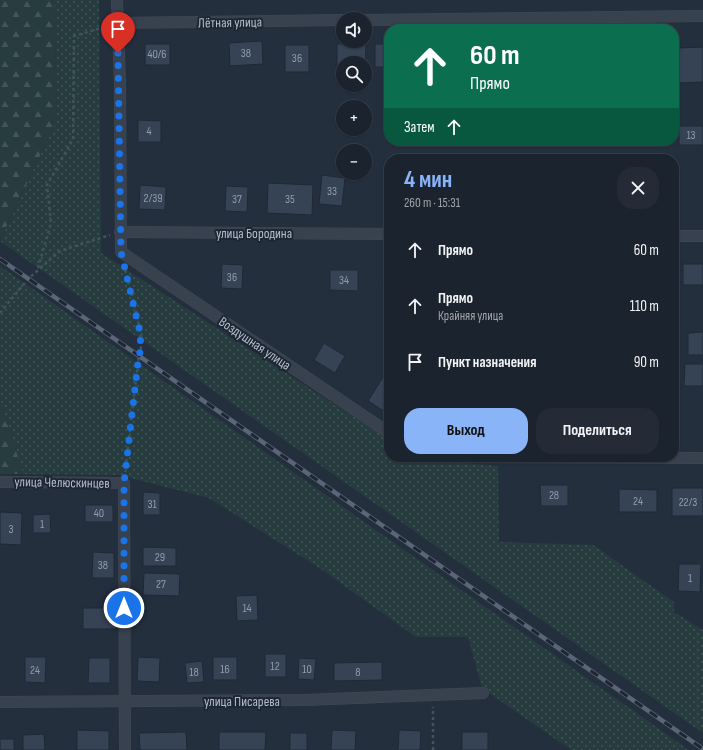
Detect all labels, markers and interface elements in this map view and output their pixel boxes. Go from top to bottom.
pin [101,12,135,53]
map controls [336,12,372,180]
button: sound [336,12,372,48]
street label: Лётная улица [198,13,262,32]
icon: arrive [107,18,129,40]
text: 60 m [470,39,519,72]
icon: ahead [404,40,456,92]
house number: 38 [241,46,251,61]
house number: 40/6 [147,47,167,62]
house number: 36 [292,51,302,66]
button: search [336,56,372,92]
text: Прямо [470,73,510,94]
button: + [336,100,372,136]
icon: ahead [443,116,465,138]
text: Затем [404,118,435,137]
house number: 4 [146,124,152,139]
house number: 13 [686,128,696,143]
button: − [336,144,372,180]
text: 4 мин [404,165,452,194]
button: close [617,167,659,209]
house number: 33 [327,184,337,199]
house number: 2/39 [143,191,163,206]
house number: 37 [232,192,242,207]
house number: 35 [285,192,295,207]
text: 260 m · 15:31 [404,195,460,211]
street label: улица Бородина [216,225,292,242]
icon: ahead [404,239,426,261]
text: Прямо [438,241,473,260]
text: 60 m [634,241,659,260]
house number: 36 [227,270,237,285]
house number: 34 [339,273,349,288]
text: Прямо [438,289,473,308]
icon: ahead [404,295,426,317]
text: 110 m [630,297,659,316]
text: Крайняя улица [438,308,503,324]
street label: Воздушная улица [215,313,294,374]
icon: arrive [404,351,426,373]
text: Пункт назначения [438,353,536,372]
text: 90 m [634,353,659,372]
button: Выход [404,408,528,454]
button: Поделиться [536,408,659,454]
street label: улица Челюскинцев [14,473,110,492]
house number: 28 [549,488,559,503]
house number: 24 [633,494,643,509]
house number: 22/3 [679,495,697,510]
house number: 31 [147,497,157,512]
house number: 40 [94,506,104,521]
house number: 1 [40,517,45,532]
house number: 3 [8,522,14,537]
house number: 29 [155,550,165,565]
house number: 38 [98,558,108,573]
house number: 1 [688,571,693,586]
house number: 27 [156,577,166,592]
position arrow [103,587,145,629]
house number: 14 [242,601,252,616]
house number: 12 [270,659,280,674]
house number: 16 [220,662,230,677]
house number: 10 [302,662,312,677]
house number: 24 [30,663,40,678]
house number: 18 [189,665,199,680]
house number: 8 [355,665,361,680]
street label: улица Писарева [204,693,280,710]

